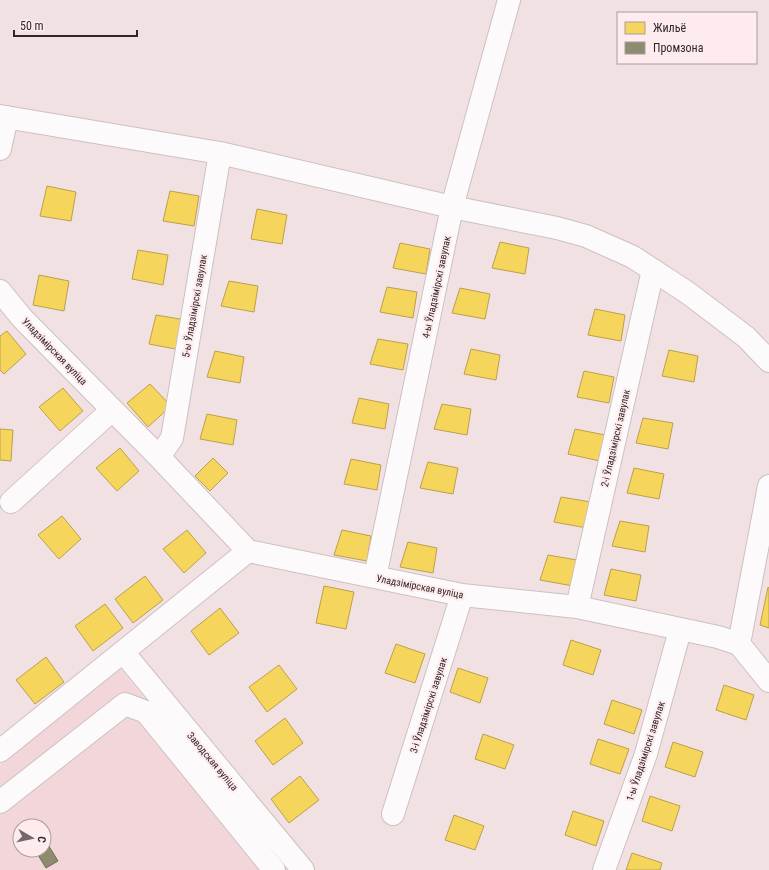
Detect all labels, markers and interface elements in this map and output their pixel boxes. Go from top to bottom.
scale bar [14,12,137,38]
legend [617,12,757,64]
text: 50 m [20,19,44,33]
text: Жильё [653,21,686,35]
text: Промзона [653,41,704,55]
street label: 4-ы Ўладзімірскі завулак [419,235,453,339]
street label: 5-ы Ўладзімірскі завулак [179,253,209,358]
street label: Уладзімірская вуліца [20,316,89,387]
street label: 2-і Ўладзімірскі завулак [598,388,632,488]
street label: Уладзімірская вуліца [375,573,465,600]
street label: 3-і Ўладзімірскі завулак [407,656,449,754]
street label: 1-ы Ўладзімірскі завулак [623,699,667,802]
street label: Заводская вуліца [185,730,240,793]
north arrow [12,818,52,858]
text: С [34,835,48,844]

